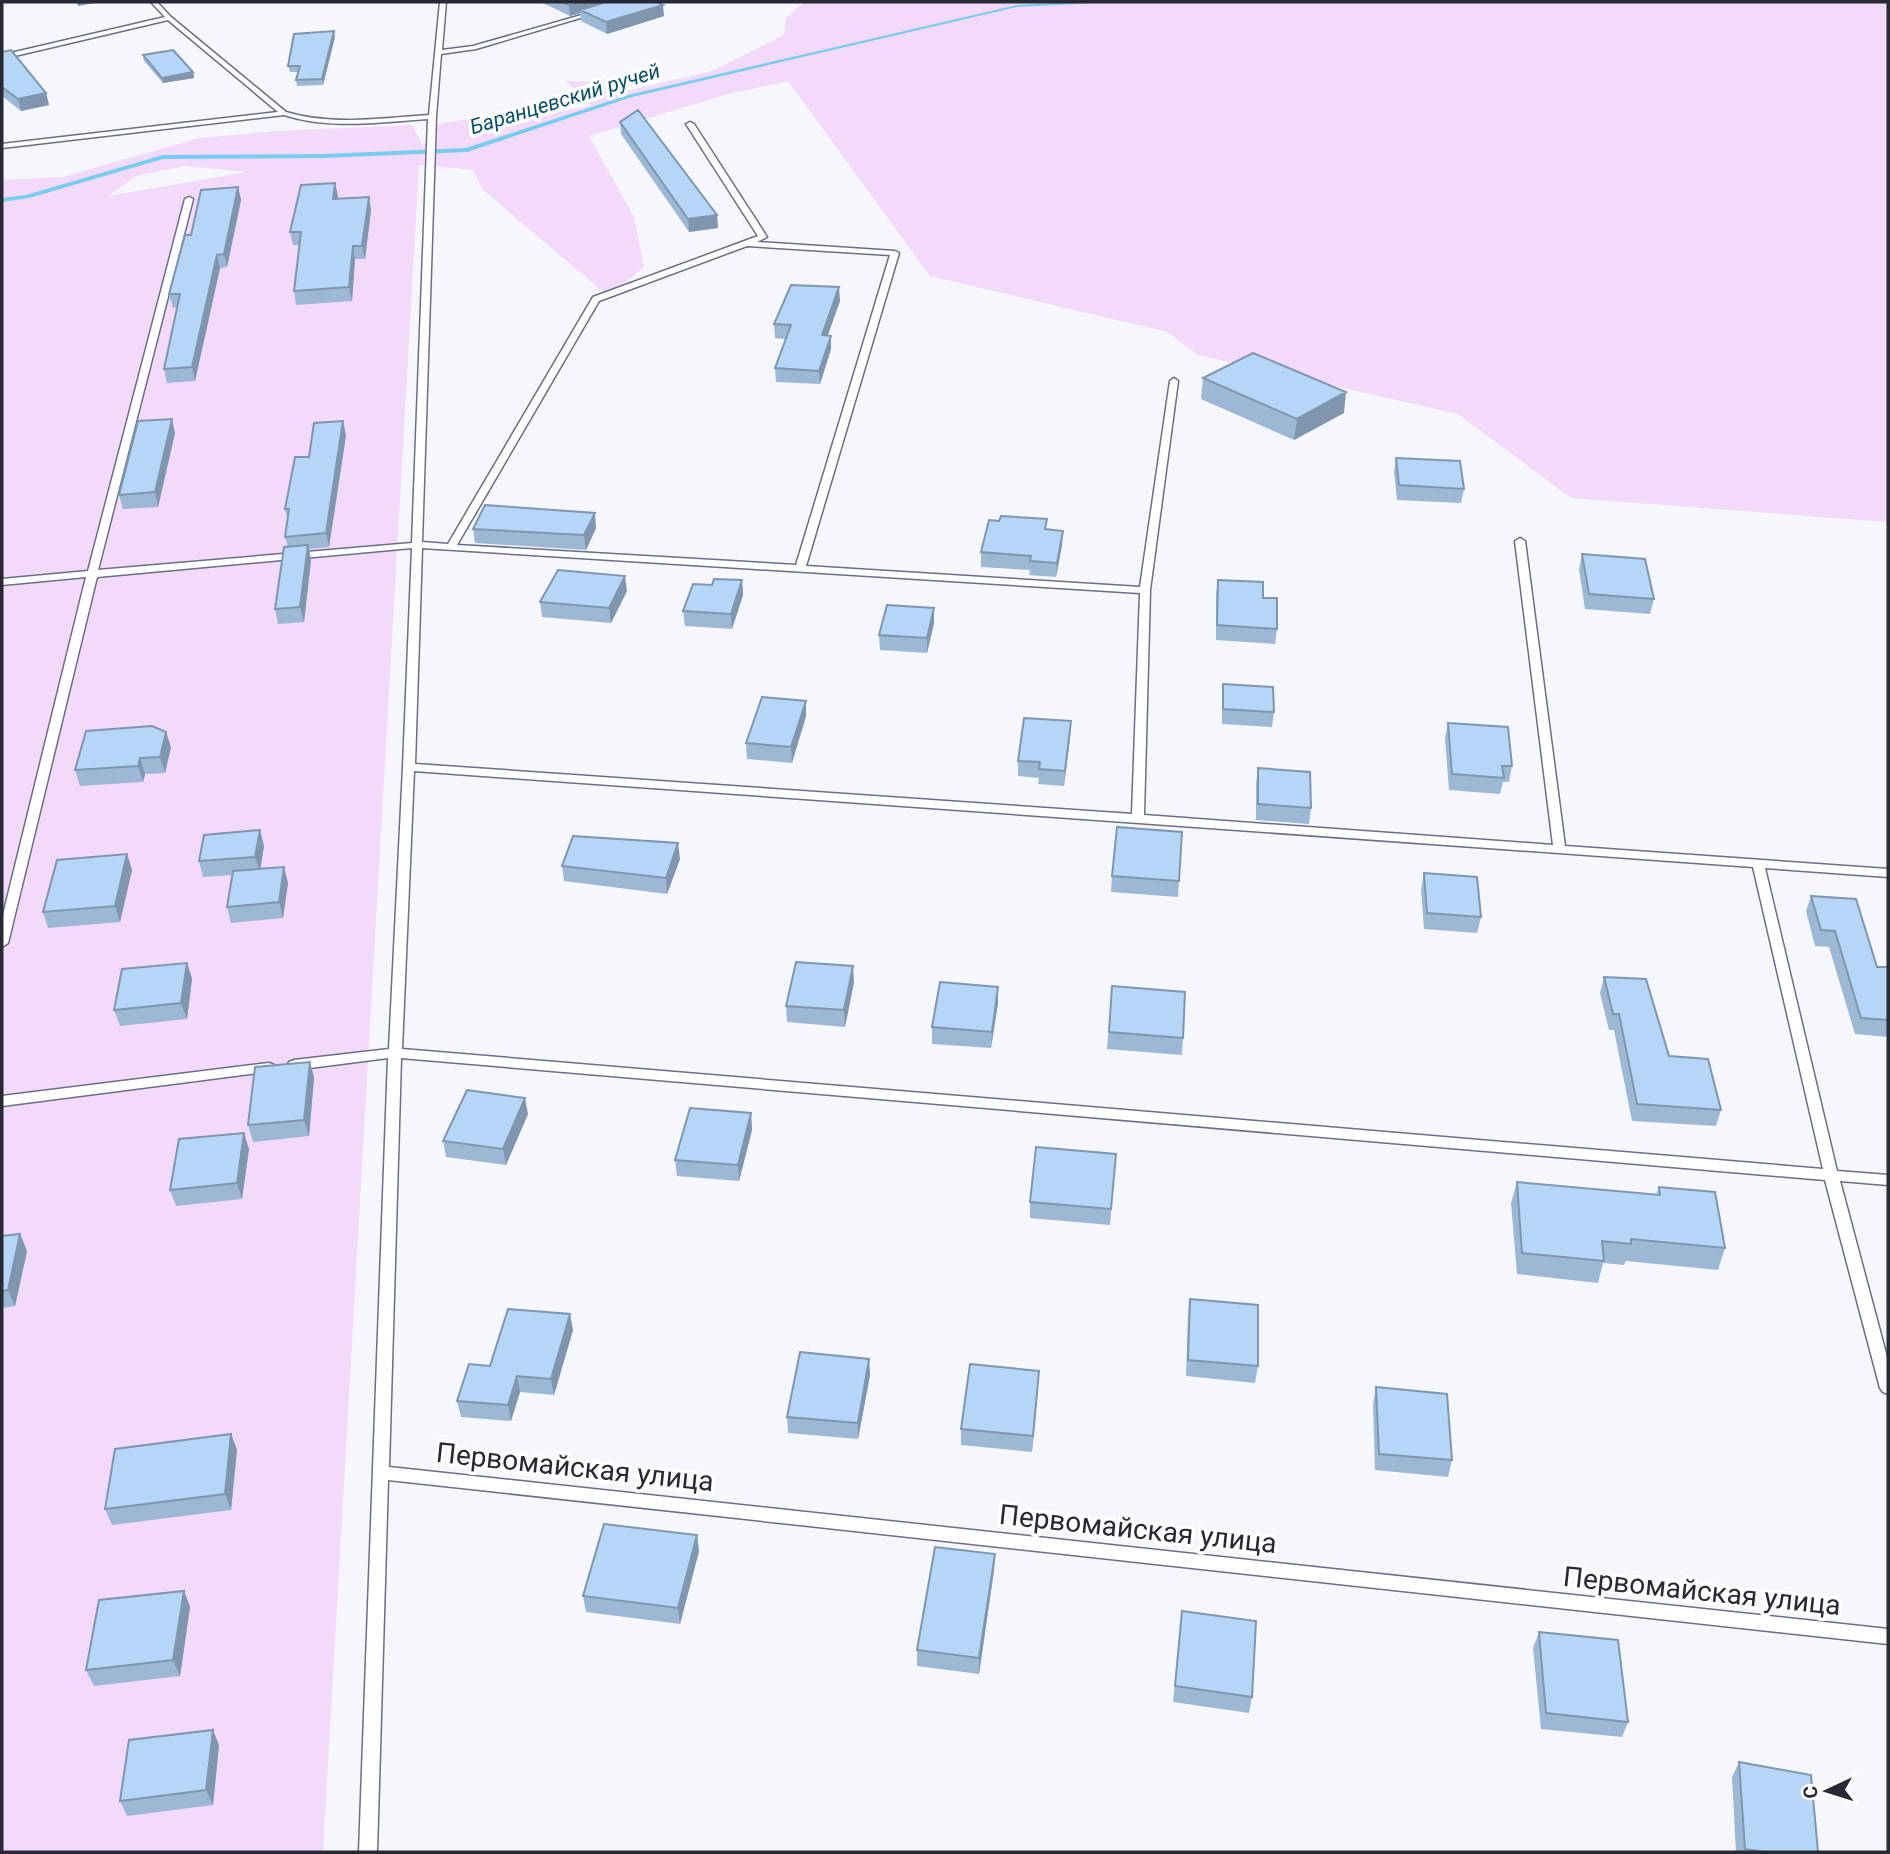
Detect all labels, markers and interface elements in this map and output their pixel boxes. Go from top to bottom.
water label: Баранцевский ручей [467,59,663,139]
street label: Первомайская улица [435,1436,715,1498]
street label: Первомайская улица [998,1498,1278,1560]
street label: Первомайская улица [1562,1560,1842,1622]
north arrow [1792,1756,1862,1826]
text: С [1799,1785,1822,1799]

